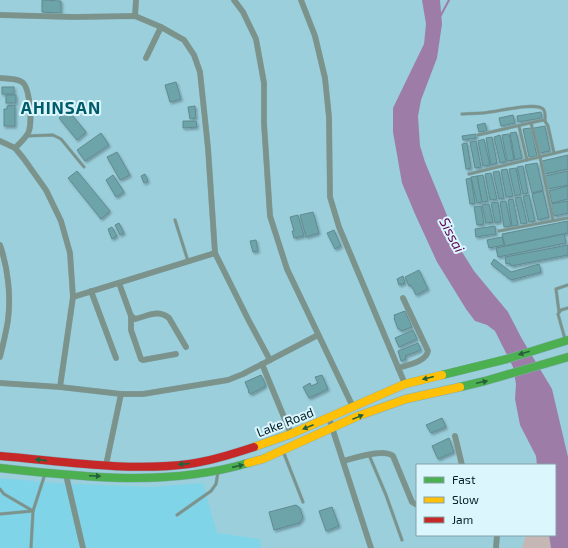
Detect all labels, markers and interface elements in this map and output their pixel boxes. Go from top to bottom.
district label: AHINSAN [21,97,101,117]
water label: Sissai [436,214,469,256]
one-way arrow [518,350,530,356]
one-way arrow [422,375,434,381]
one-way arrow [476,378,489,384]
street label: Lake Road [254,404,316,440]
one-way arrow [352,414,363,420]
one-way arrow [302,424,314,430]
one-way arrow [34,457,47,463]
one-way arrow [178,460,190,467]
one-way arrow [231,462,244,468]
legend [416,464,556,536]
text: Fast [452,472,476,486]
one-way arrow [89,473,101,480]
text: Slow [452,492,479,506]
text: Jam [452,512,473,526]

